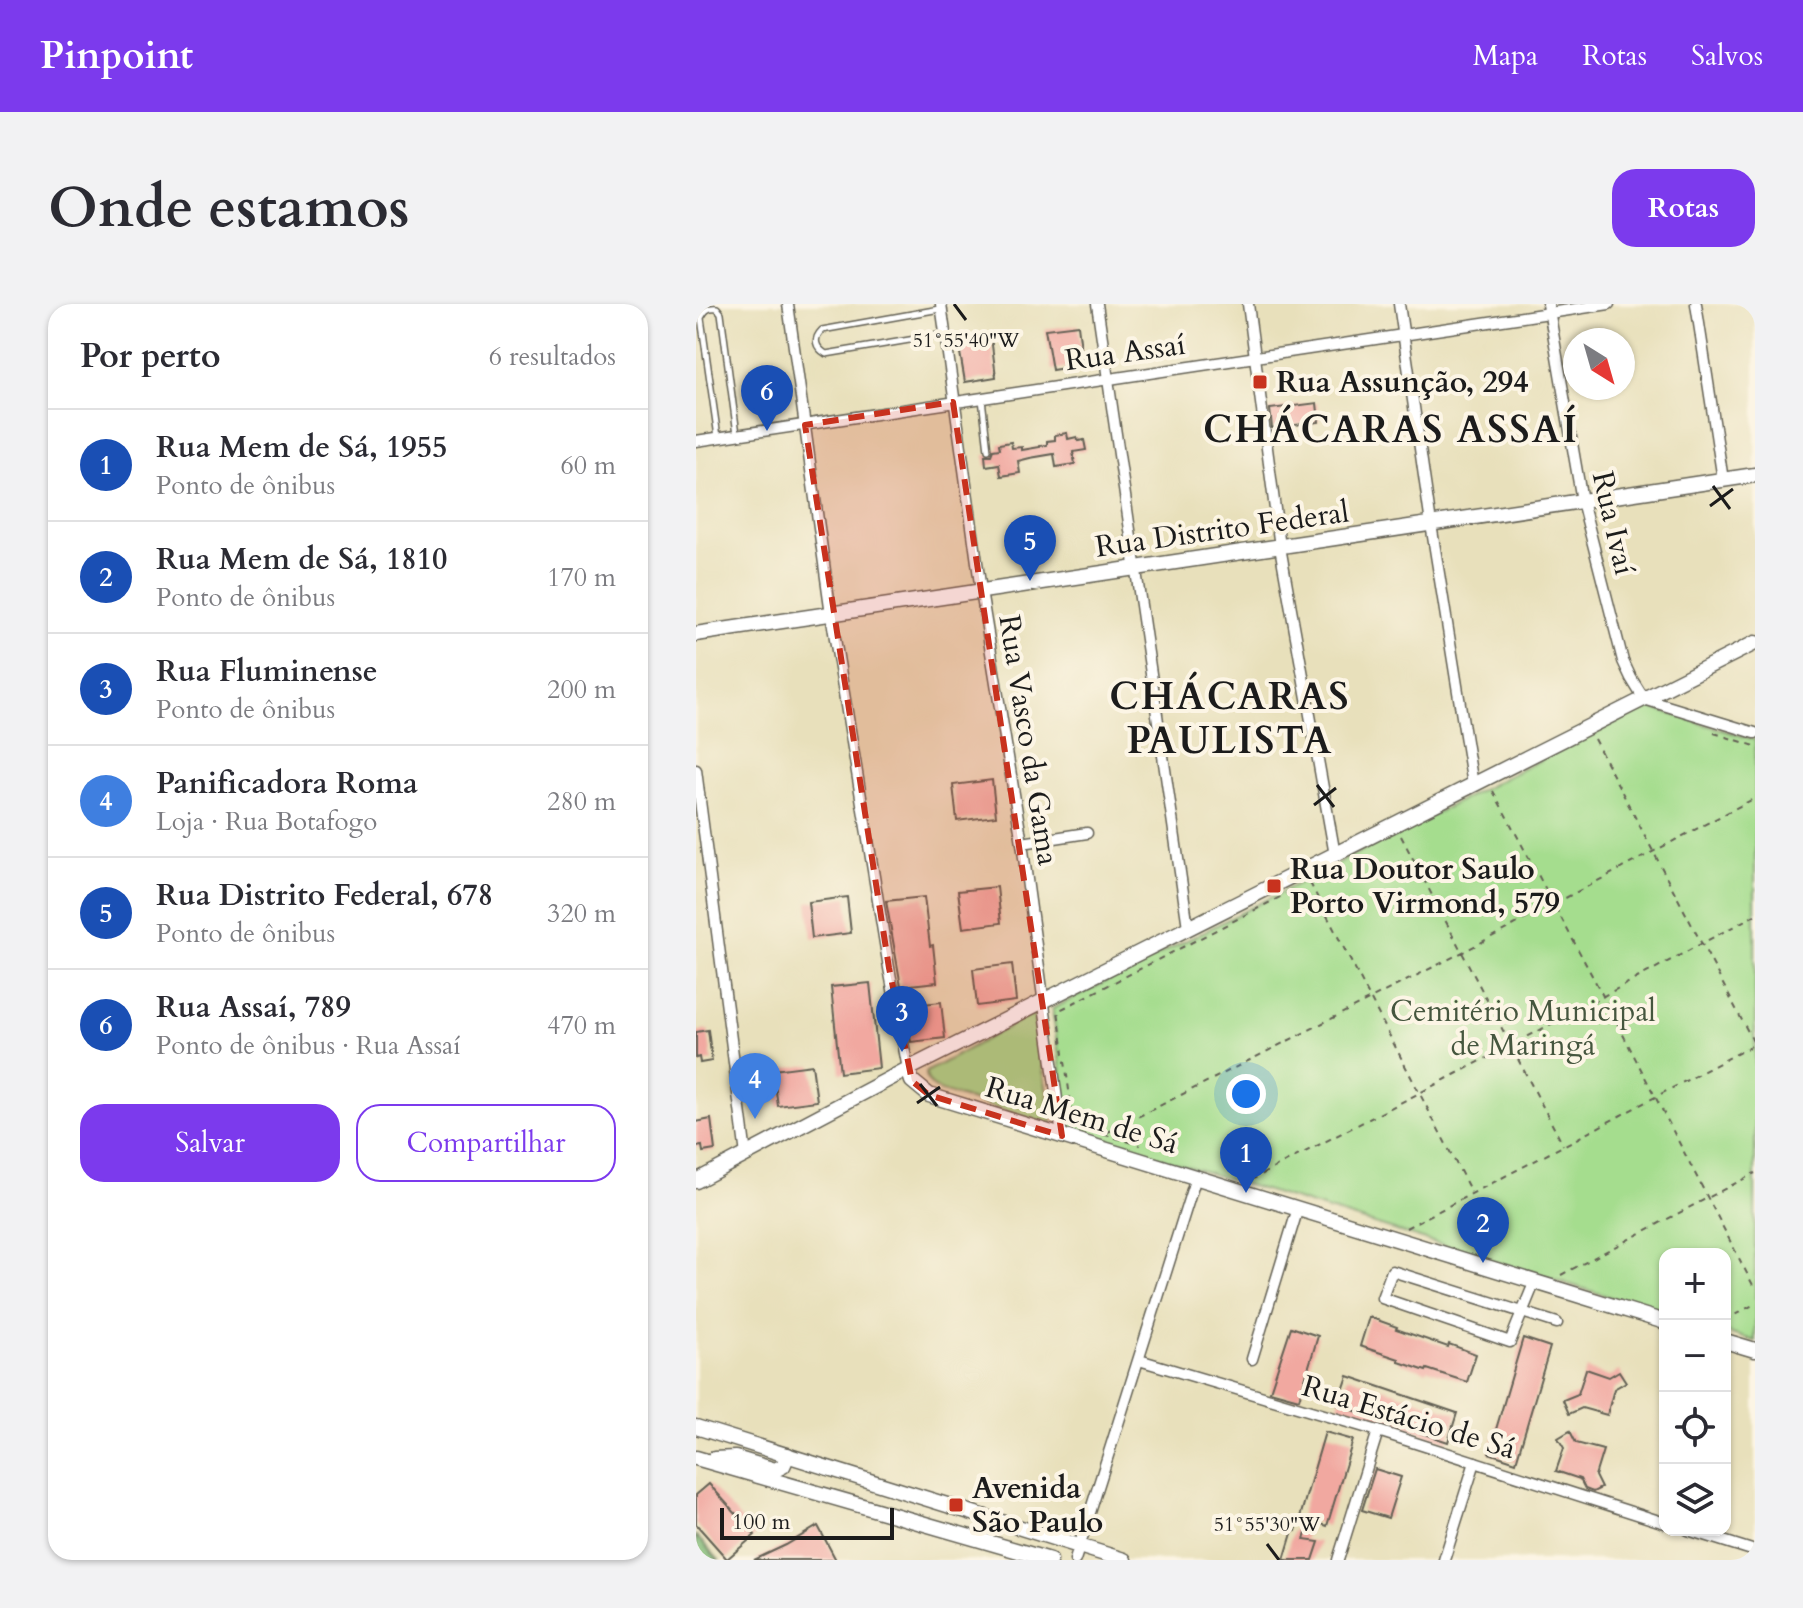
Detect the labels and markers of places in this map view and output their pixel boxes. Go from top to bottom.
place label: Rua Assunção, 294 [1276,362,1529,403]
pin: 6 [741,365,793,431]
marker: Rua Assunção, 294 [1251,373,1269,391]
pin: 5 [1004,515,1056,581]
place label: Rua Doutor Saulo Porto Virmond, 579 [1290,849,1560,924]
marker: Rua Doutor Saulo Porto Virmond, 579 [1265,877,1283,895]
pin: 3 [876,986,928,1052]
pin: 4 [729,1053,781,1119]
pin: 1 [1220,1127,1272,1193]
pin: 2 [1457,1197,1509,1263]
place label: Avenida São Paulo [972,1468,1103,1543]
marker: Avenida São Paulo [947,1496,965,1514]

